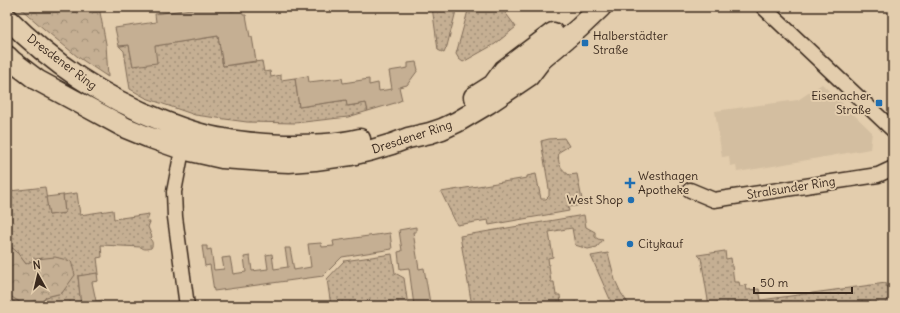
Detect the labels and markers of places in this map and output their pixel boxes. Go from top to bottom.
place label: Halberstädter Straße [593,28,668,57]
marker: Halberstädter Straße [580,38,590,48]
place label: Eisenacher Straße [811,88,871,117]
marker: Eisenacher Straße [874,98,884,108]
place label: Westhagen Apotheke [638,168,698,197]
marker: Westhagen Apotheke [625,178,635,188]
place label: West Shop [567,192,623,207]
marker: West Shop [626,195,636,205]
place label: Citykauf [638,236,684,251]
marker: Citykauf [625,239,635,249]

